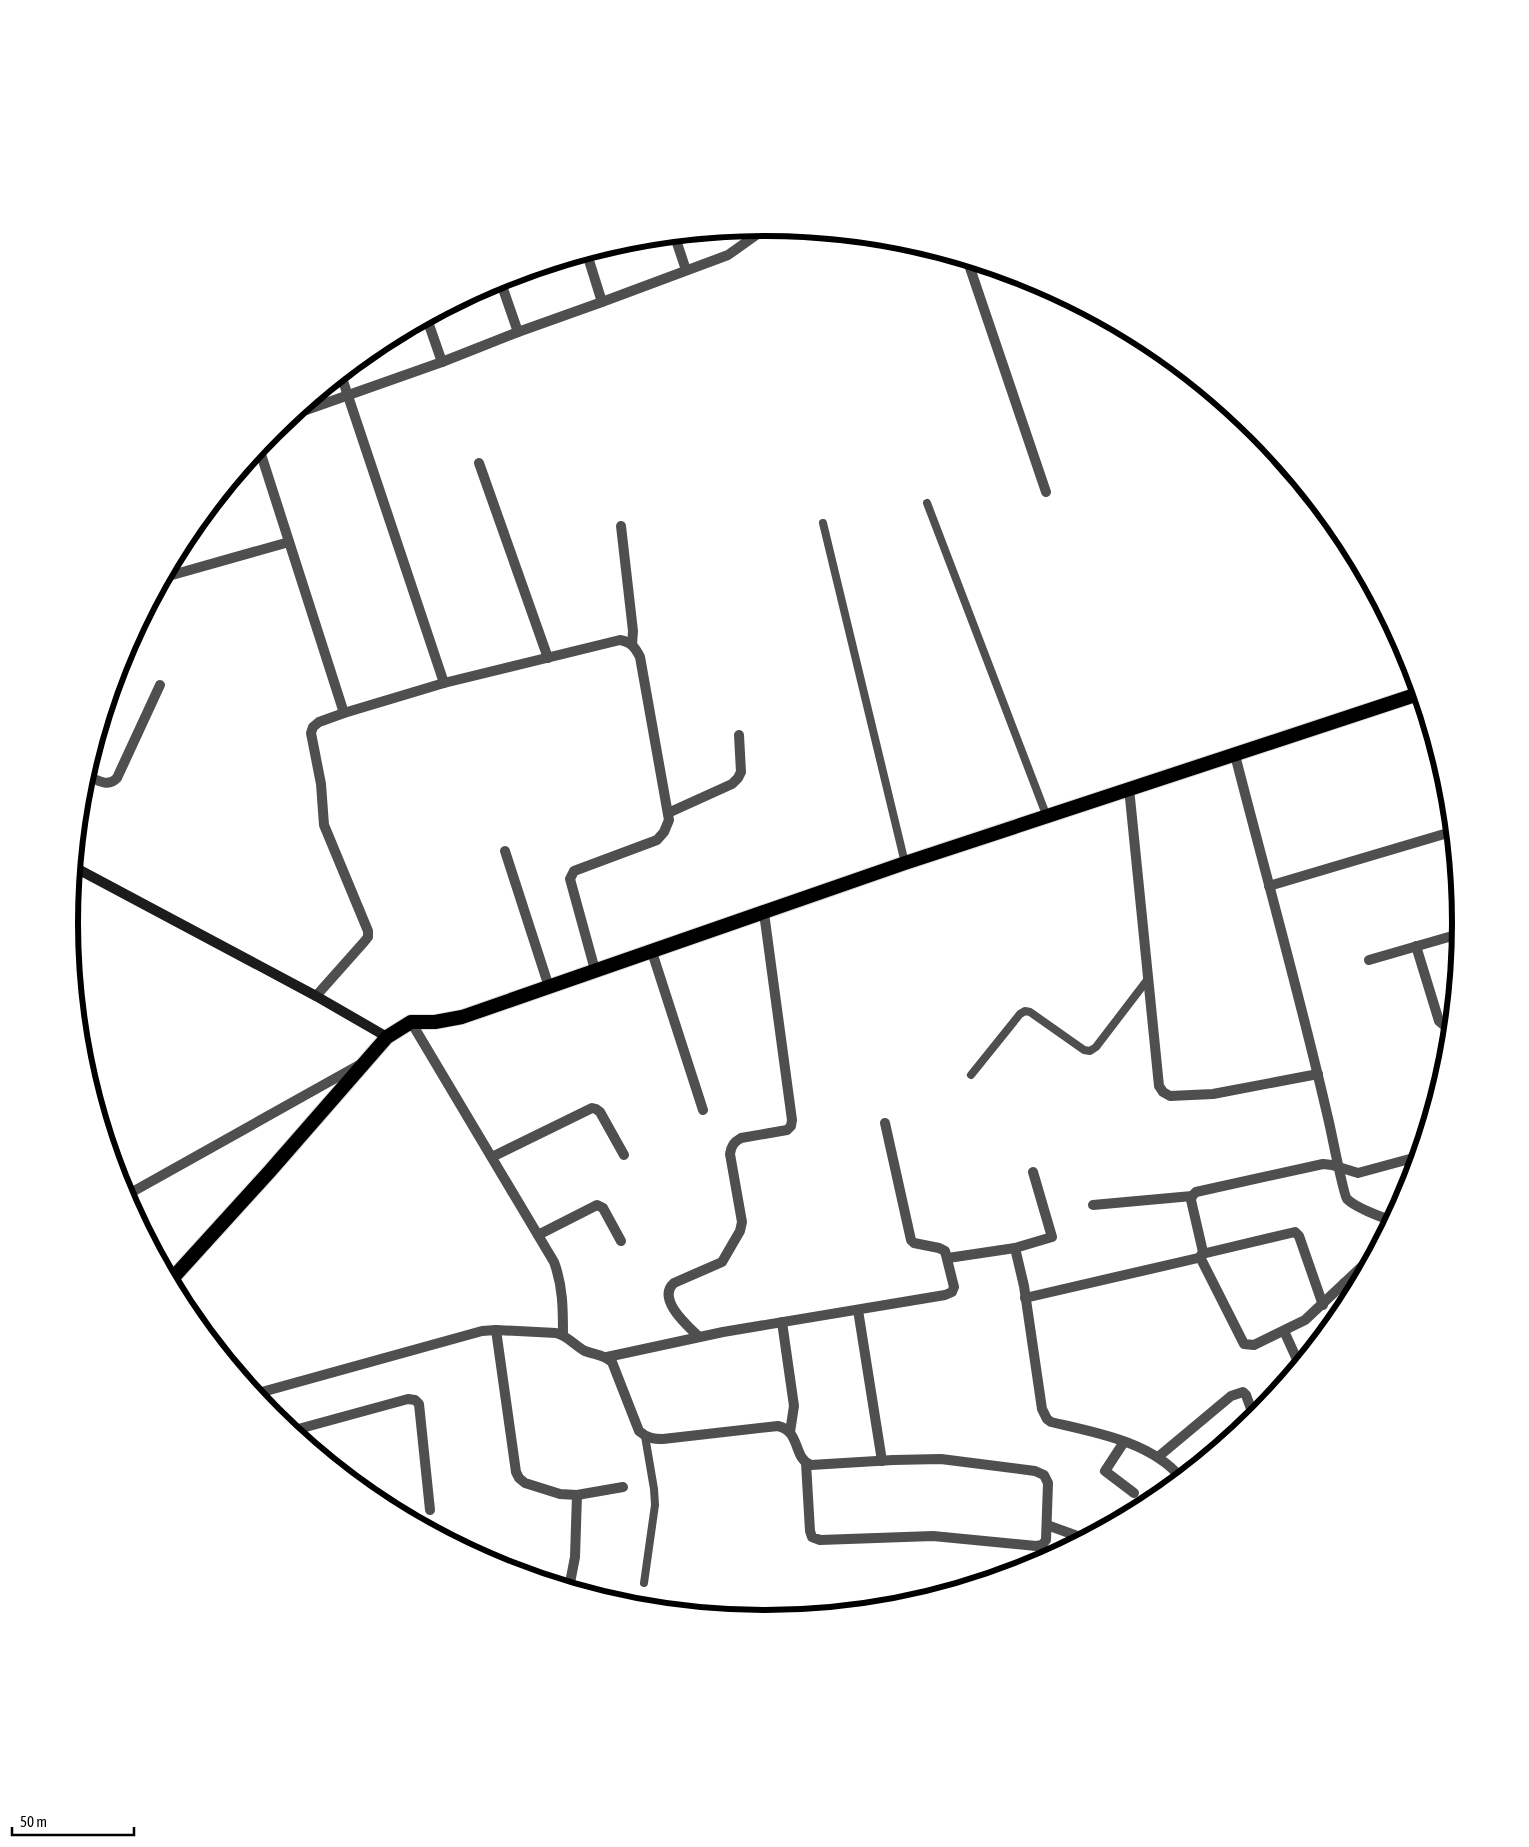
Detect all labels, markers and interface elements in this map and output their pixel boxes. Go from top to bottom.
scale bar [12,1804,135,1836]
text: 50 m [20,1813,47,1830]

